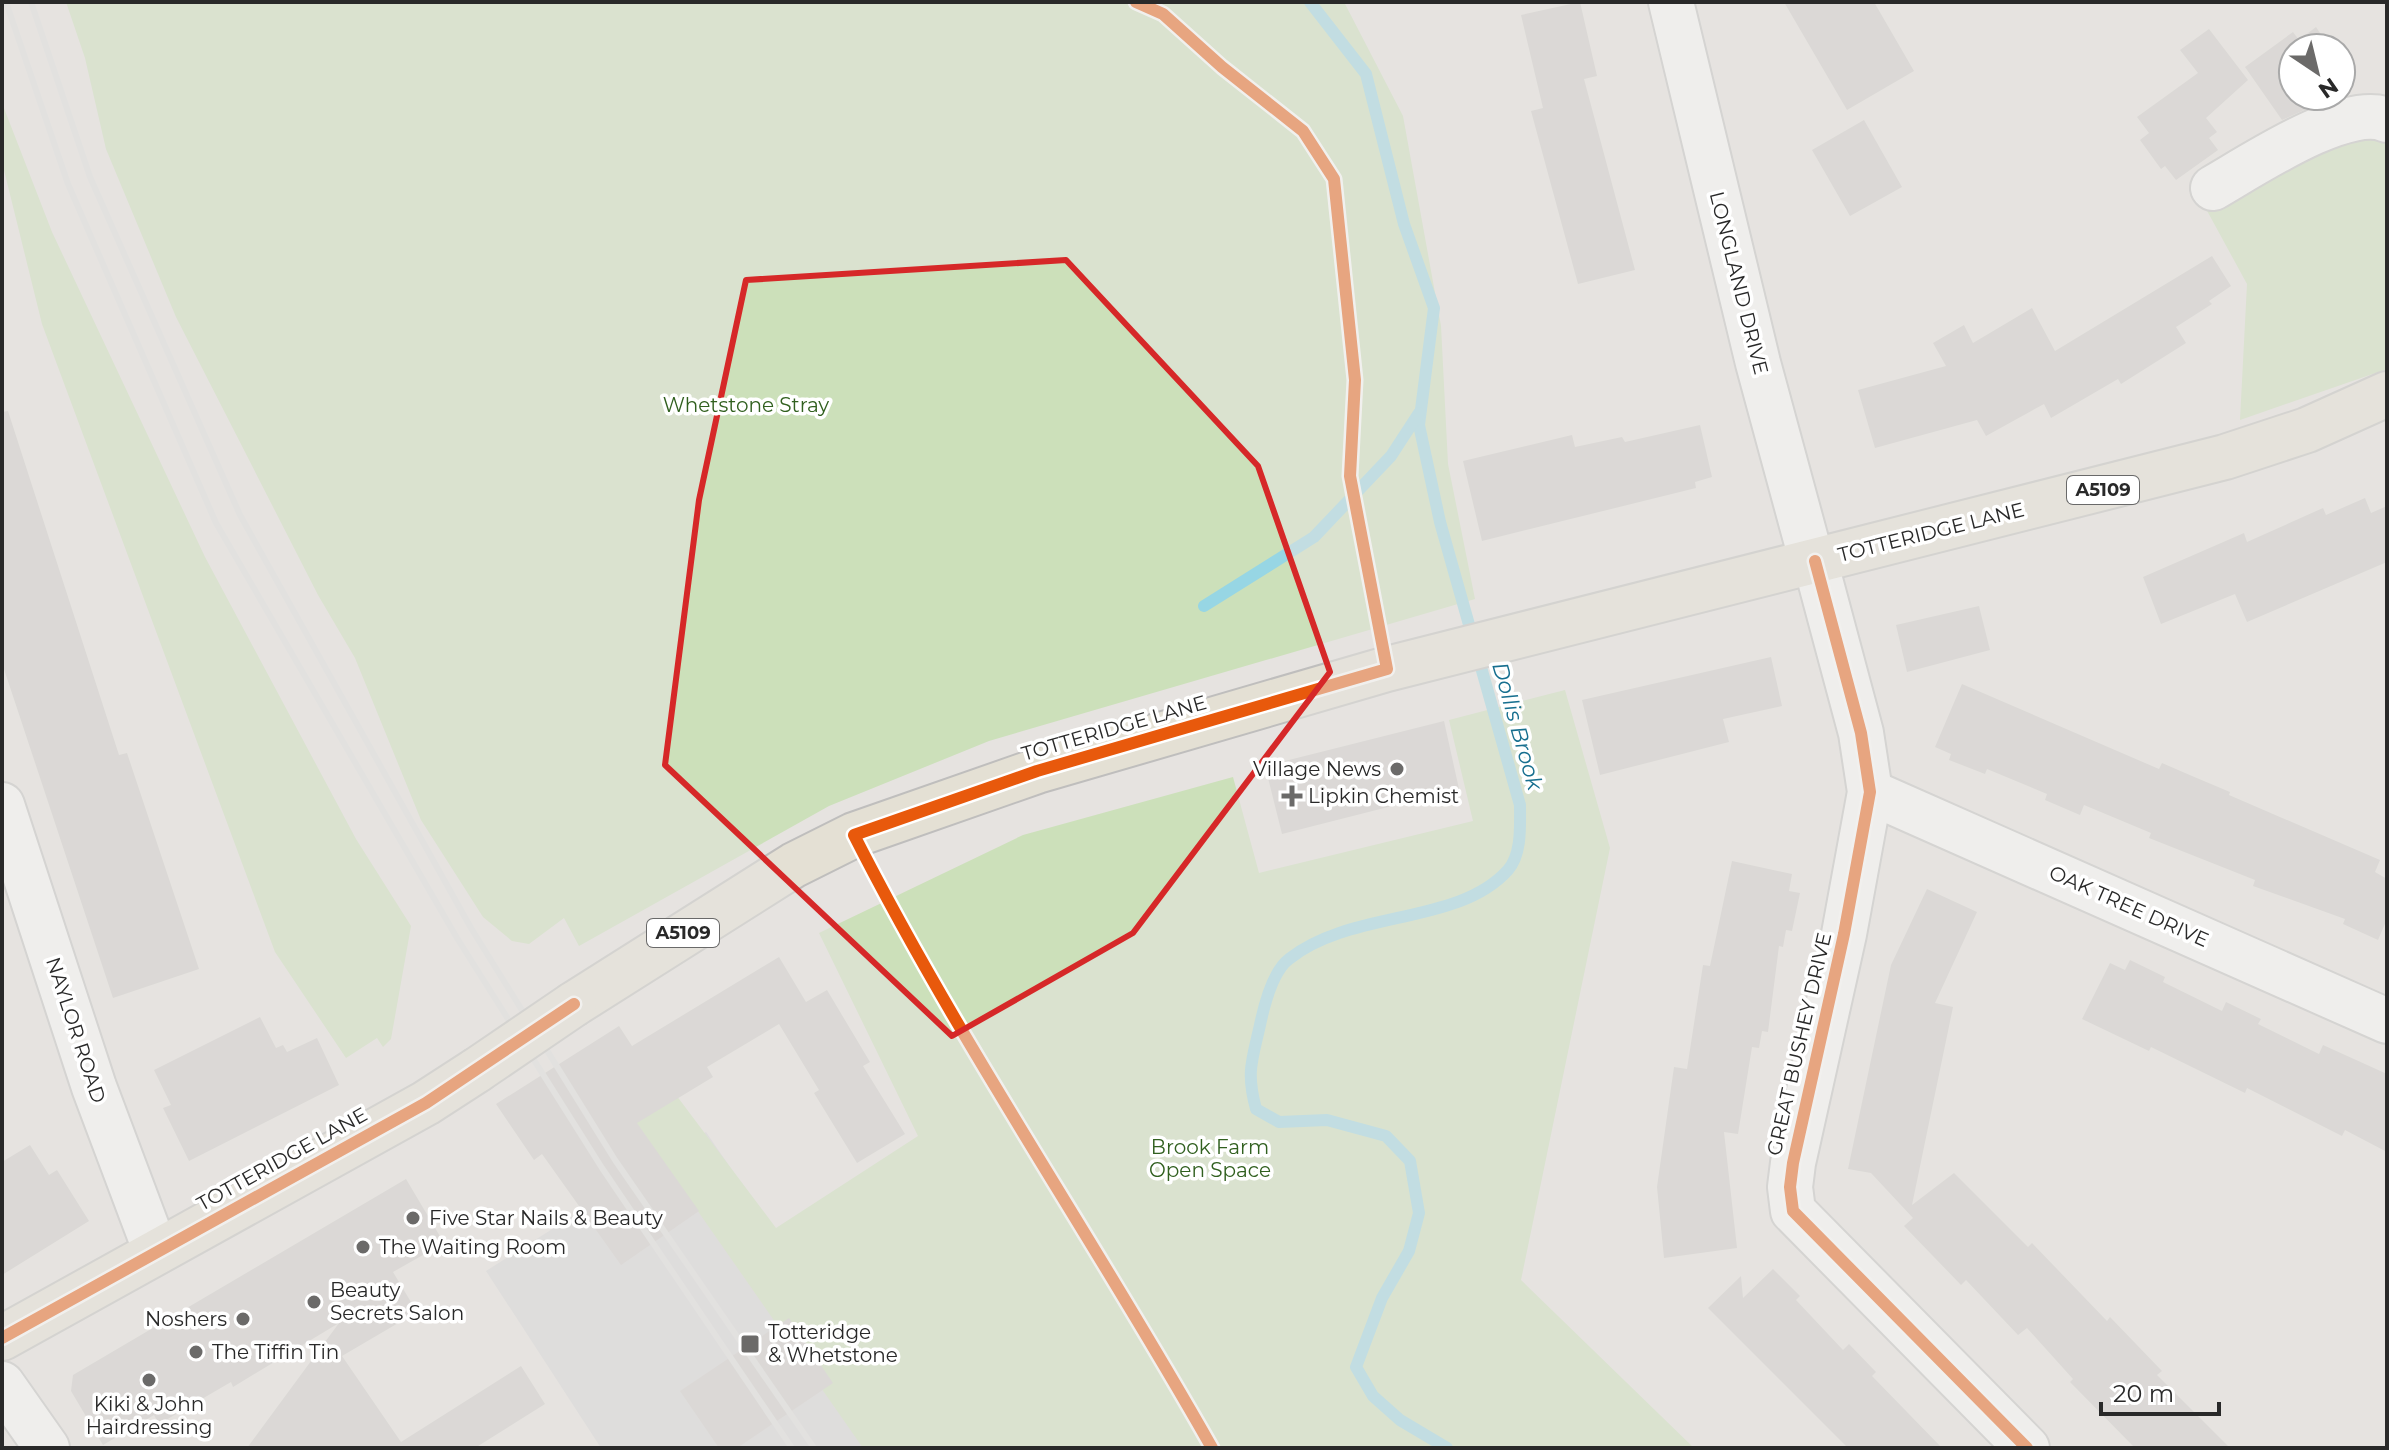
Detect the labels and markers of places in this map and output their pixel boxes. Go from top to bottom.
place label: Village News [1253,757,1381,781]
marker: Village News [1388,760,1406,778]
place label: Lipkin Chemist [1308,784,1459,808]
marker: Lipkin Chemist [1283,787,1301,805]
place label: Five Star Nails & Beauty [429,1206,663,1230]
marker: Five Star Nails & Beauty [404,1209,422,1227]
place label: The Waiting Room [379,1235,566,1259]
marker: The Waiting Room [354,1238,372,1256]
place label: Beauty Secrets Salon [330,1278,464,1325]
marker: Beauty Secrets Salon [305,1293,323,1311]
place label: Noshers [145,1307,227,1331]
marker: Noshers [234,1310,252,1328]
place label: Totteridge & Whetstone [768,1320,898,1367]
marker: Totteridge & Whetstone [739,1333,761,1355]
place label: The Tiffin Tin [212,1340,339,1364]
marker: The Tiffin Tin [187,1343,205,1361]
marker: Kiki & John Hairdressing [140,1371,158,1389]
place label: Kiki & John Hairdressing [86,1392,212,1439]

